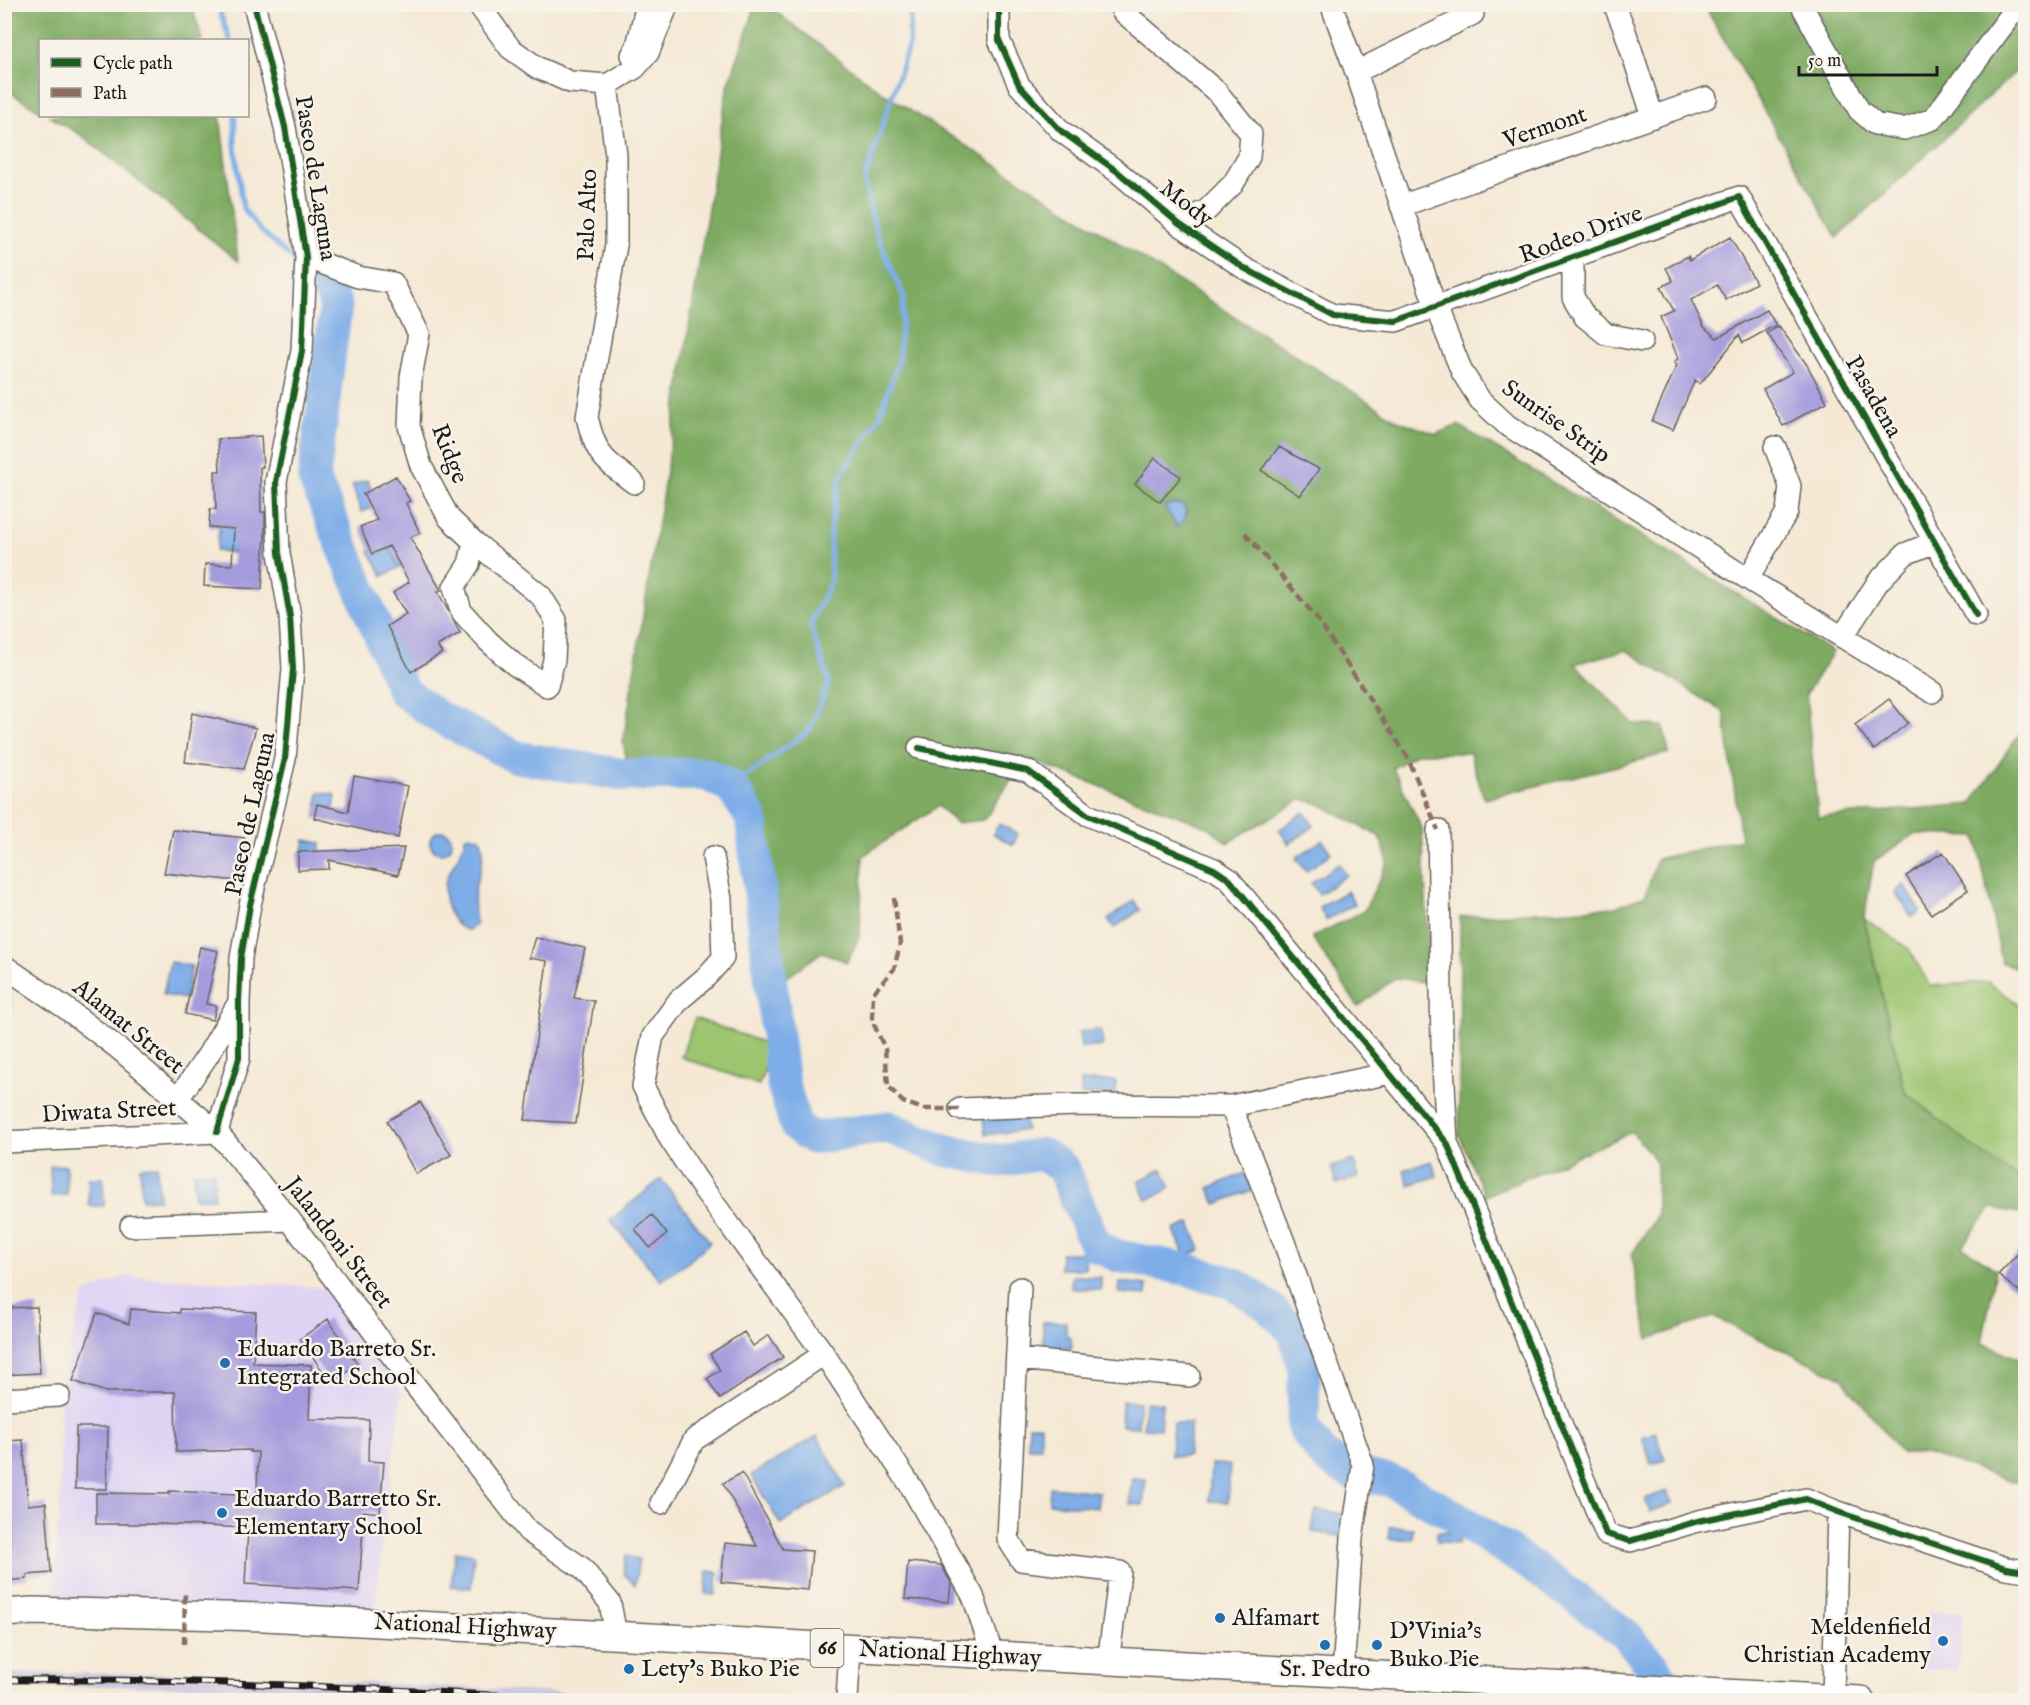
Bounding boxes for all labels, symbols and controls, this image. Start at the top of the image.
legend [39,39,249,117]
scale bar [1799,39,1937,77]
text: 50 m [1808,50,1841,73]
text: Cycle path [93,53,173,76]
text: Path [93,83,127,106]
street label: Paseo de Laguna [287,93,343,263]
street label: Vermont [1498,99,1591,157]
street label: Palo Alto [571,168,605,262]
street label: Mody [1153,173,1219,235]
street label: Rodeo Drive [1515,198,1647,272]
street label: Pasadena [1837,350,1909,444]
street label: Sunrise Strip [1495,373,1617,471]
street label: Ridge [423,420,475,488]
street label: Paseo de Laguna [218,729,284,899]
street label: Alamat Street [65,972,190,1082]
street label: Diwata Street [41,1093,177,1131]
street label: Jalandoni Street [275,1168,399,1315]
place label: Eduardo Barreto Sr. Integrated School [237,1334,436,1393]
marker: Eduardo Barreto Sr. Integrated School [218,1356,232,1370]
place label: Eduardo Barretto Sr. Elementary School [234,1484,442,1543]
marker: Eduardo Barretto Sr. Elementary School [215,1506,229,1520]
place label: Alfamart [1231,1603,1320,1634]
street label: National Highway [373,1607,557,1647]
marker: Alfamart [1213,1611,1227,1625]
place label: Meldenfield Christian Academy [1743,1612,1931,1671]
place label: D'Vinia's Buko Pie [1389,1616,1482,1675]
road number: 66 [810,1629,844,1667]
street label: National Highway [858,1634,1042,1674]
marker: Meldenfield Christian Academy [1936,1634,1950,1648]
marker: Sr. Pedro [1318,1638,1332,1652]
marker: D'Vinia's Buko Pie [1370,1638,1384,1652]
place label: Lety's Buko Pie [641,1654,800,1685]
place label: Sr. Pedro [1280,1654,1370,1685]
marker: Lety's Buko Pie [622,1662,636,1676]

